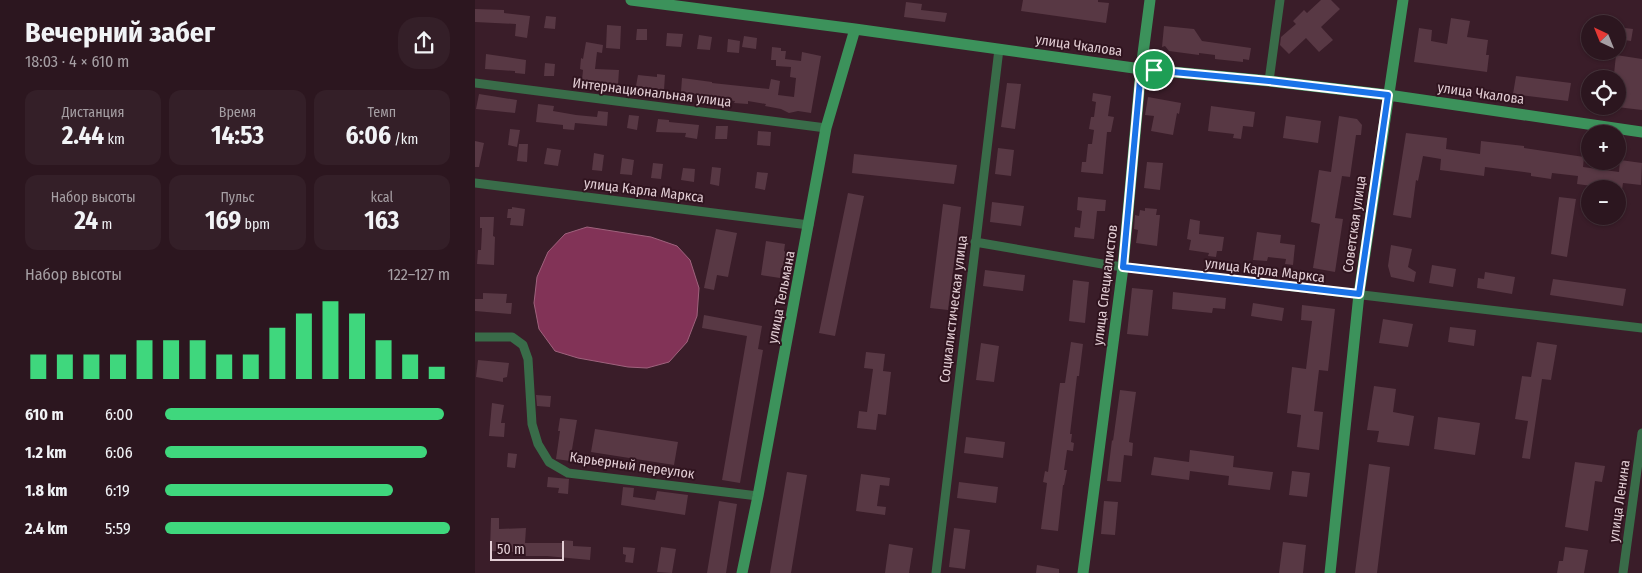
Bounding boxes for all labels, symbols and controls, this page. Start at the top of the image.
north arrow [1581,15,1626,60]
map controls [1581,15,1626,225]
text: Вечерний забег [25,16,215,49]
button: share [398,17,450,69]
street label: улица Чкалова [1034,31,1124,60]
pin [1133,49,1175,91]
text: 18:03 · 4 × 610 m [25,52,129,71]
icon: arrive [1140,56,1168,84]
button: locate [1581,70,1626,115]
street label: Интернациональная улица [572,74,732,111]
street label: улица Чкалова [1436,79,1526,108]
text: Дистанция [62,104,125,121]
text: Время [219,104,256,121]
text: Темп [368,104,396,121]
text: 2.44 [62,121,104,151]
text: 14:53 [211,121,264,151]
text: 6:06 [345,121,391,151]
button: + [1581,125,1626,170]
text: km [104,131,125,148]
text: /km [391,131,418,148]
street label: Советская улица [1339,174,1370,274]
street label: улица Карла Маркса [583,175,705,206]
button: − [1581,180,1626,225]
text: Набор высоты [51,189,136,206]
text: Пульс [220,189,255,206]
text: kcal [370,189,393,206]
text: 24 [74,206,98,236]
text: 169 [205,206,241,236]
text: 163 [364,206,399,236]
text: m [98,216,112,233]
text: bpm [241,216,270,233]
street label: улица Специалистов [1090,224,1121,347]
street label: Социалистическая улица [936,234,971,384]
street label: улица Тельмана [764,249,799,345]
street label: улица Карла Маркса [1204,255,1326,286]
text: Набор высоты [25,265,122,284]
text: 122–127 m [387,265,450,284]
text: 610 m [25,405,64,424]
text: 6:00 [105,405,133,424]
text: 1.2 km [25,443,67,462]
text: 6:06 [105,443,133,462]
street label: Карьерный переулок [568,448,696,483]
street label: улица Ленина [1605,459,1634,543]
text: 1.8 km [25,481,68,500]
text: 6:19 [105,481,130,500]
text: 2.4 km [25,519,68,538]
text: 5:59 [105,519,131,538]
scale bar [490,538,564,561]
text: 50 m [497,541,525,558]

